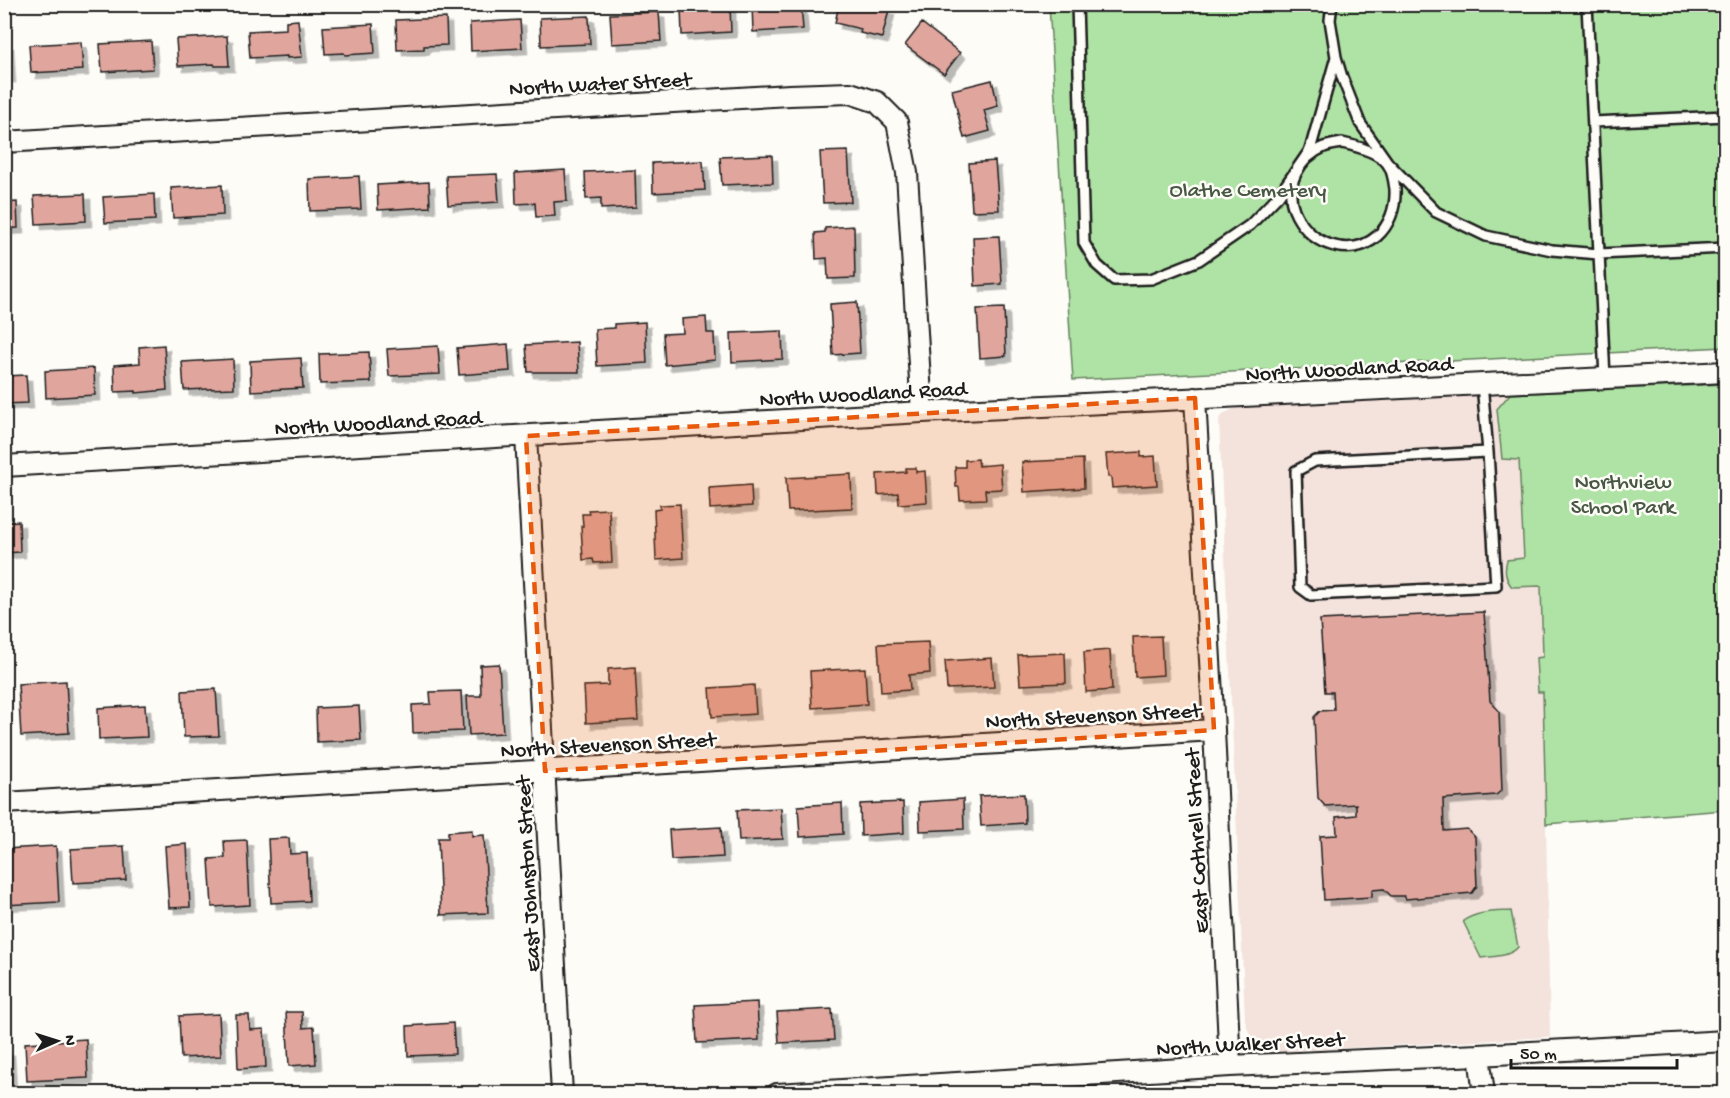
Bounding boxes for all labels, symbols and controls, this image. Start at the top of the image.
street label: North Water Street [508,68,694,104]
park label: Olathe Cemetery [1170,179,1327,205]
street label: North Woodland Road [1245,352,1456,389]
street label: North Woodland Road [759,377,970,414]
street label: North Woodland Road [274,406,485,443]
park label: Northview School Park [1571,471,1677,522]
street label: North Stevenson Street [985,699,1203,737]
street label: North Stevenson Street [500,728,718,766]
street label: East Cothrell Street [1181,746,1217,934]
street label: East Johnston Street [512,773,548,973]
north arrow [27,1011,87,1071]
street label: North Walker Street [1156,1028,1347,1064]
scale bar [1511,1032,1678,1070]
text: N [59,1035,78,1047]
text: 50 m [1520,1045,1557,1066]

